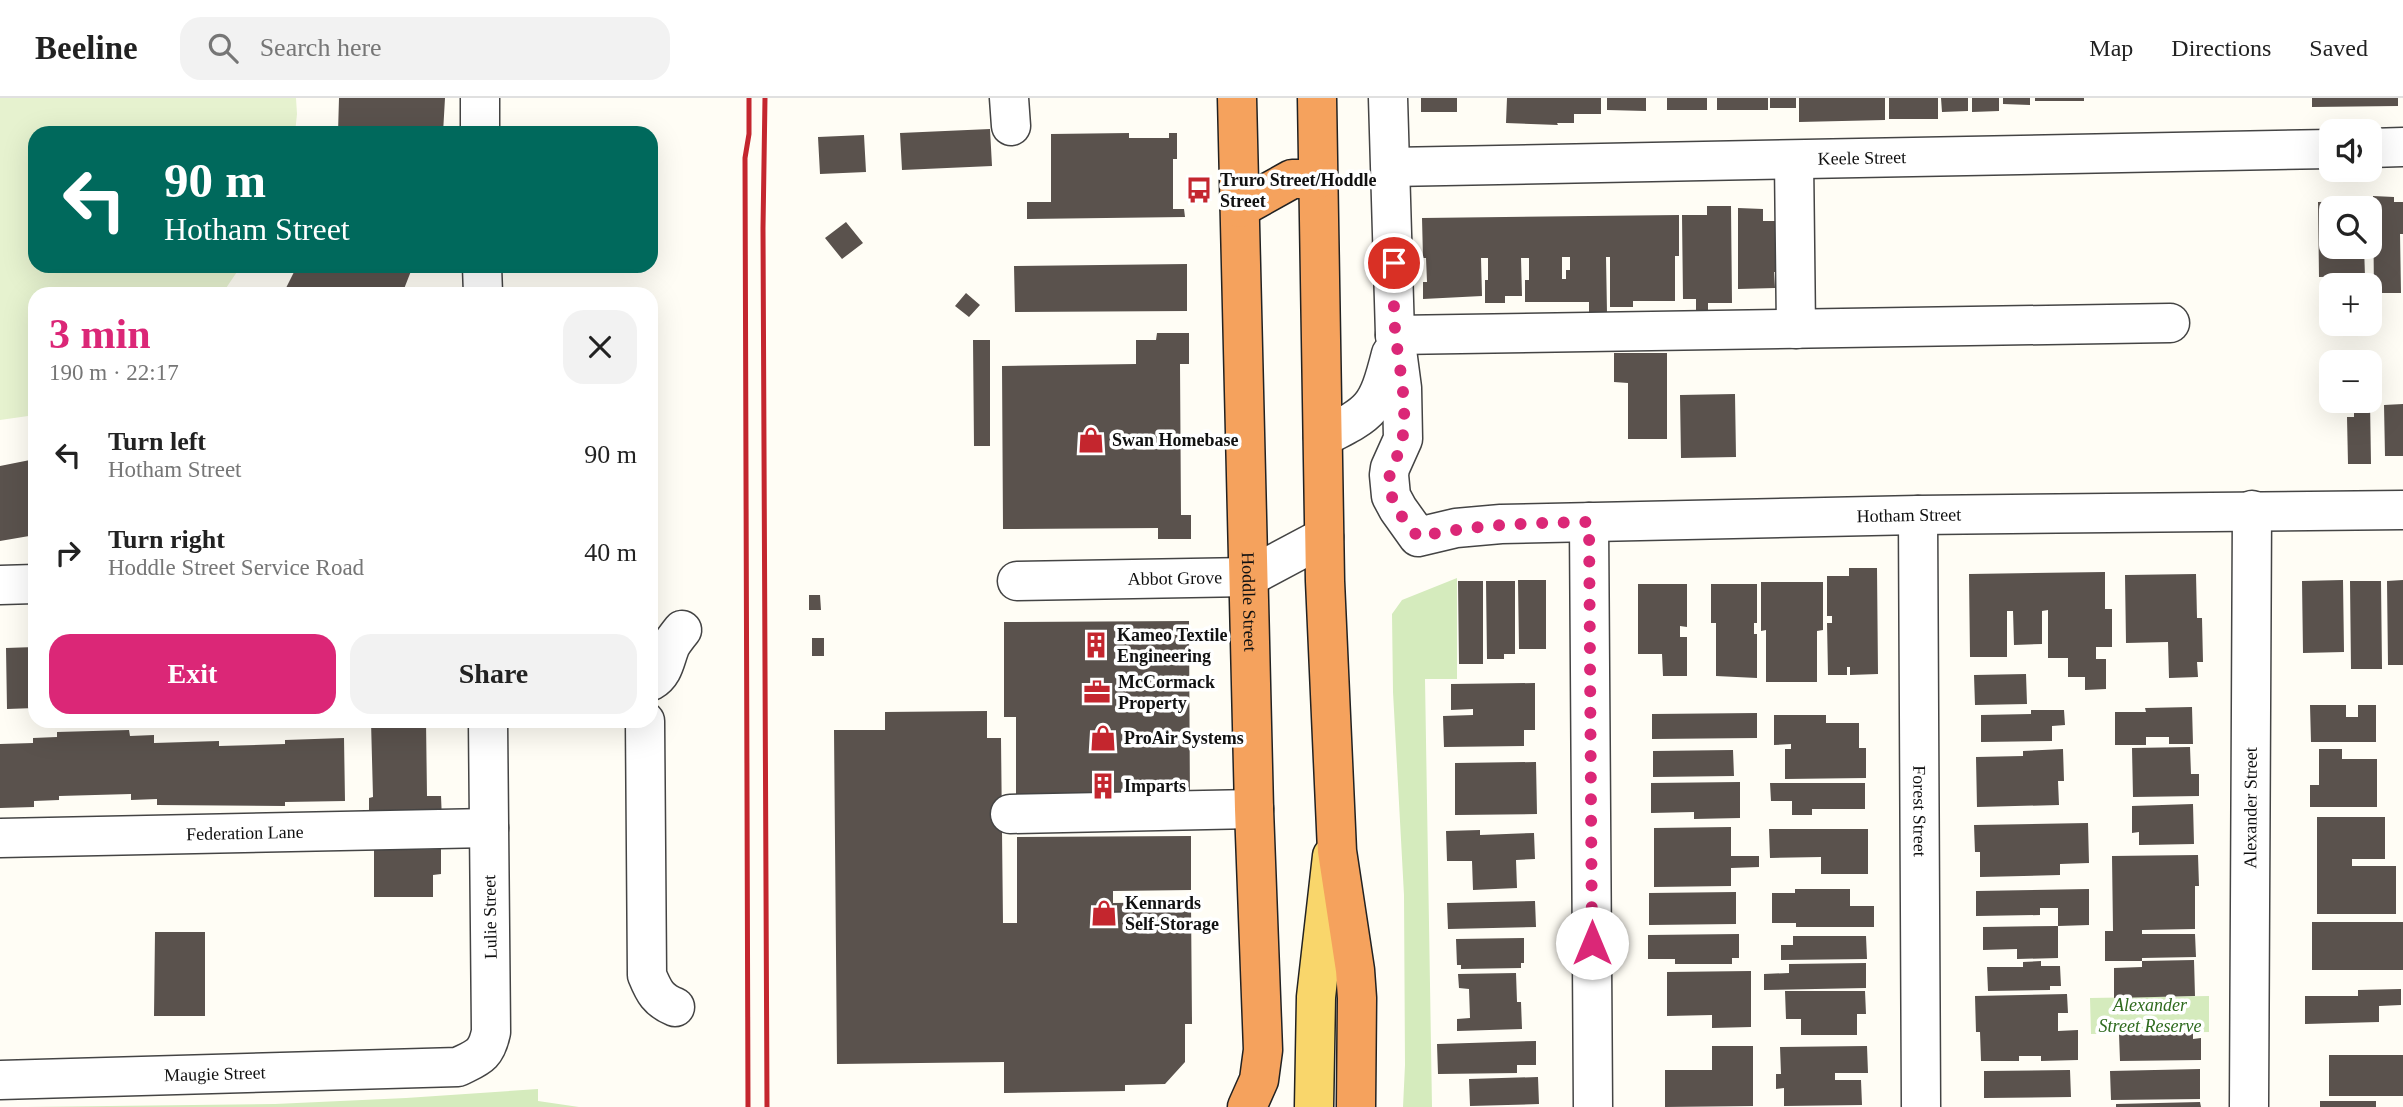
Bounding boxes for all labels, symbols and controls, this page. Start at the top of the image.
search box [180,17,670,80]
icon: search [204,29,242,67]
text: Beeline [35,30,138,66]
text: Search here [260,33,382,62]
text: Map [2089,35,2133,61]
text: Directions [2171,35,2271,61]
text: Saved [2309,35,2368,61]
map controls [2319,119,2382,413]
button: sound [2319,119,2382,182]
street label: Keele Street [1817,147,1906,169]
text: 90 m [164,153,266,208]
icon: left [49,154,140,245]
place label: Truro Street/Hoddle Street [1220,170,1377,211]
bus stop icon: Truro Street/Hoddle Street [1184,175,1214,205]
button: search [2319,196,2382,259]
text: Hotham Street [164,211,350,247]
pin [1364,233,1424,293]
icon: arrive [1375,244,1413,282]
button: + [2319,273,2382,336]
button: close [563,310,637,384]
text: 3 min [49,311,151,357]
button: − [2319,350,2382,413]
text: 190 m · 22:17 [49,360,179,385]
shop icon: Swan Homebase [1076,425,1106,455]
text: Turn left [108,427,206,456]
place label: Swan Homebase [1112,430,1239,450]
icon: left [49,436,87,474]
text: 90 m [584,440,637,469]
text: Hotham Street [108,457,242,482]
street label: Hotham Street [1856,505,1961,526]
text: Turn right [108,525,225,554]
icon: right [49,534,87,572]
text: 40 m [584,538,637,567]
street label: Hoddle Street [1238,552,1260,652]
text: Hoddle Street Service Road [108,555,364,580]
street label: Abbot Grove [1128,567,1222,589]
place label: Kameo Textile Engineering [1117,625,1228,666]
building icon: Kameo Textile Engineering [1081,630,1111,660]
button: Exit [49,634,336,714]
button: Share [350,634,637,714]
place label: McCormack Property [1118,672,1215,713]
office icon: McCormack Property [1082,677,1112,707]
shop icon: ProAir Systems [1088,723,1118,753]
place label: ProAir Systems [1124,728,1244,748]
street label: Alexander Street [2240,747,2261,869]
street label: Forest Street [1909,765,1930,857]
building icon: Imparts [1088,771,1118,801]
place label: Imparts [1124,776,1186,796]
street label: Federation Lane [186,822,304,844]
street label: Lulie Street [479,875,501,959]
place label: Kennards Self-Storage [1125,893,1219,934]
shop icon: Kennards Self-Storage [1089,898,1119,928]
position arrow [1555,906,1629,980]
park label: Alexander Street Reserve [2099,995,2201,1036]
street label: Maugie Street [164,1062,266,1085]

